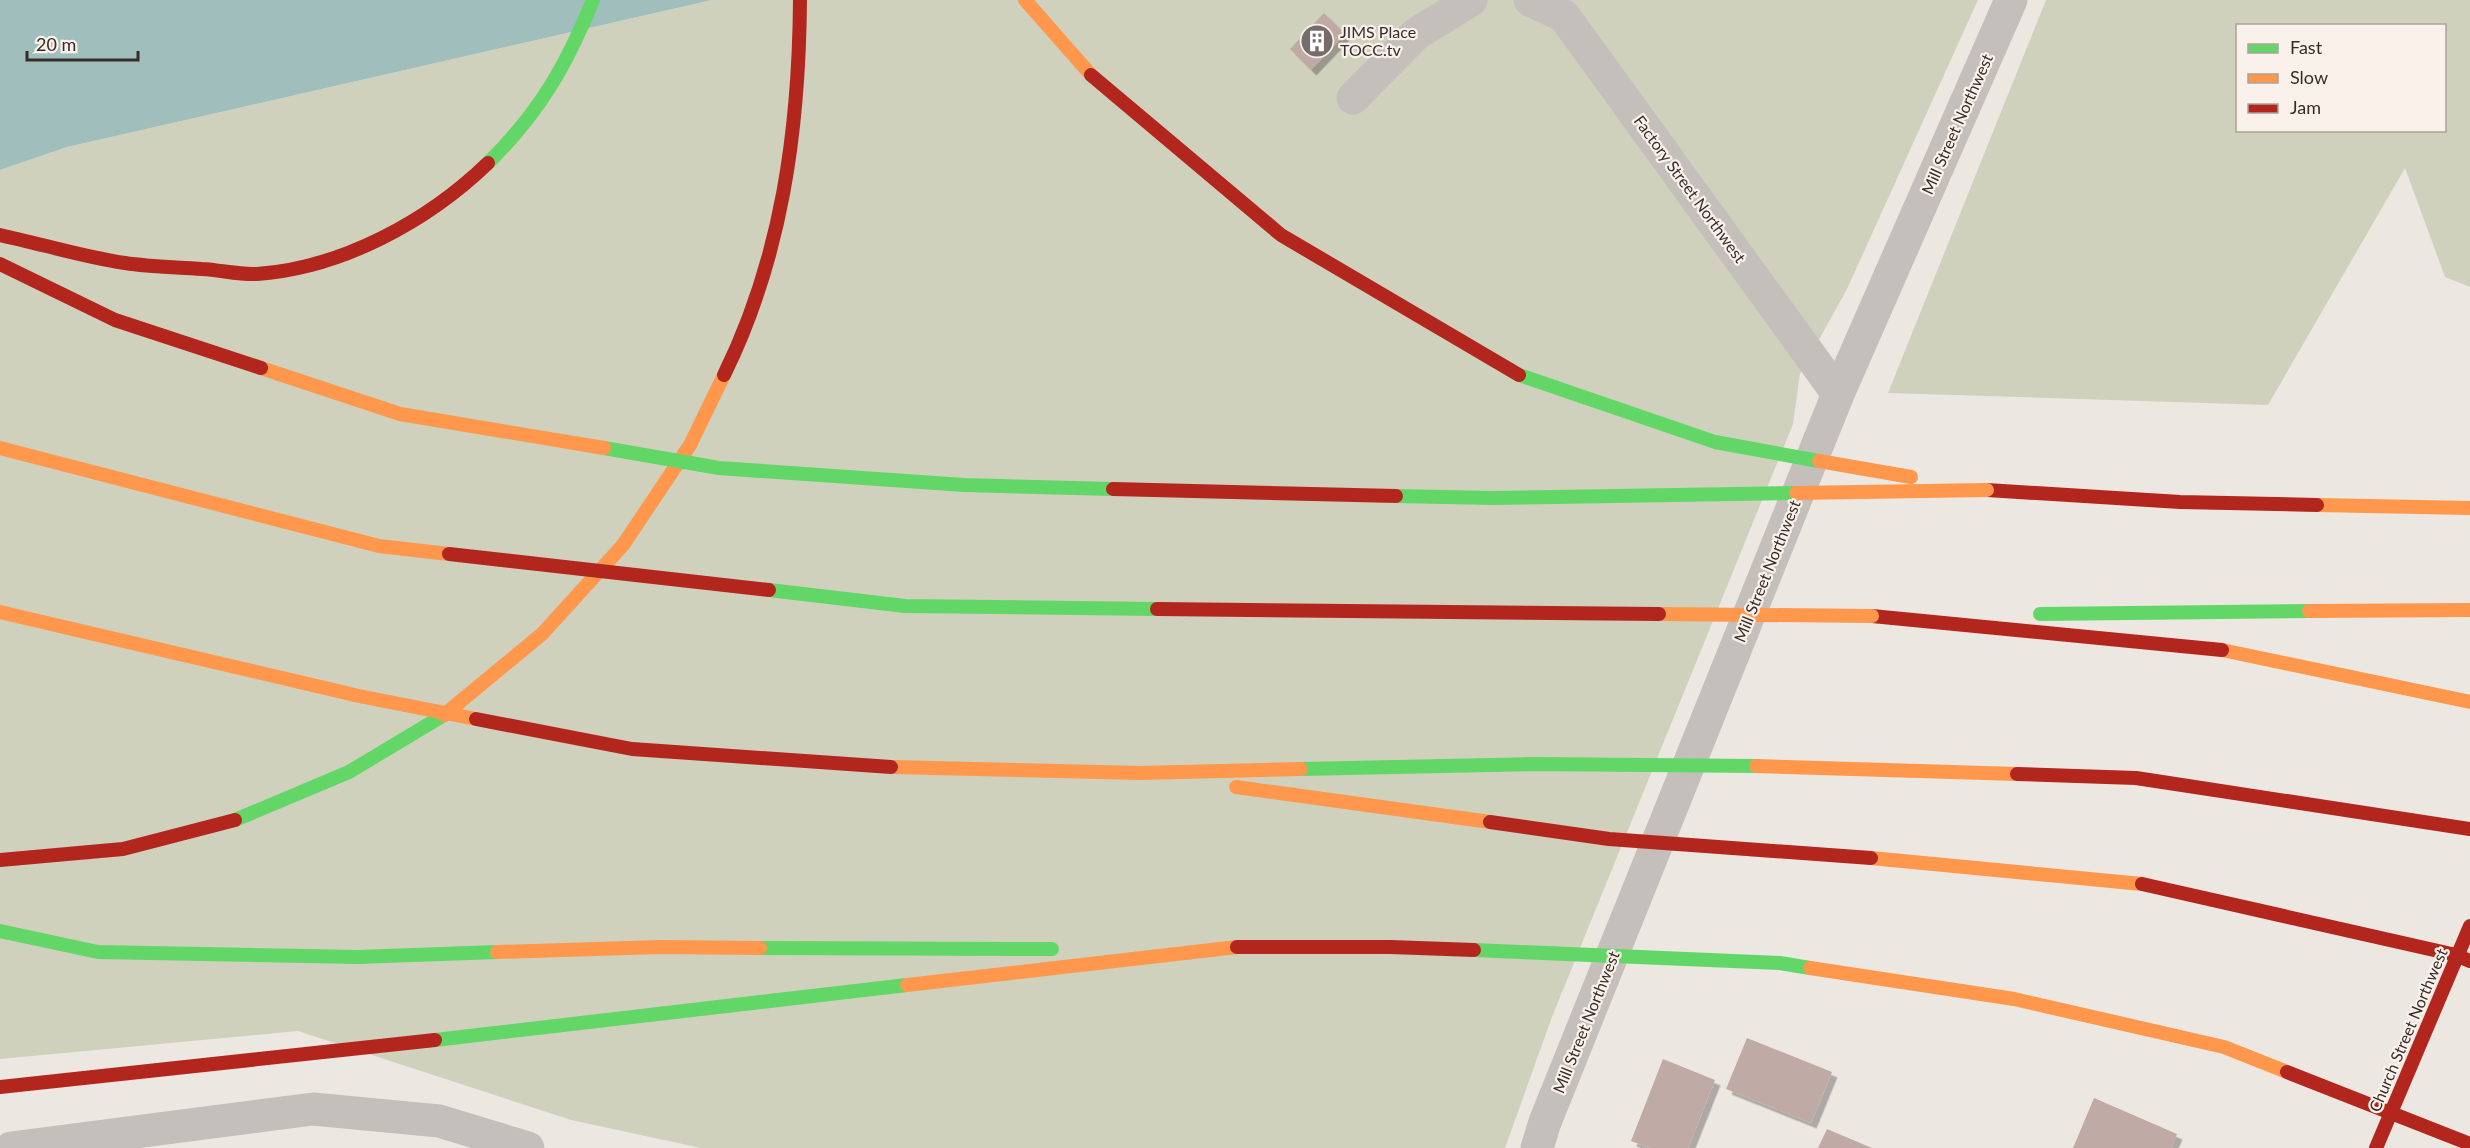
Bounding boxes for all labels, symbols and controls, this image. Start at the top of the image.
place label: JIMS Place TOCC.tv [1340,22,1416,59]
building icon: JIMS Place TOCC.tv [1299,23,1335,59]
scale bar [27,24,138,62]
legend [2236,24,2446,132]
text: 20 m [36,33,76,55]
text: Fast [2290,36,2323,58]
street label: Mill Street Northwest [1917,50,1996,197]
text: Slow [2290,66,2328,88]
text: Jam [2290,96,2321,118]
street label: Factory Street Northwest [1631,111,1750,266]
street label: Mill Street Northwest [1729,497,1804,645]
street label: Church Street Northwest [2364,945,2451,1115]
street label: Mill Street Northwest [1548,948,1623,1096]

